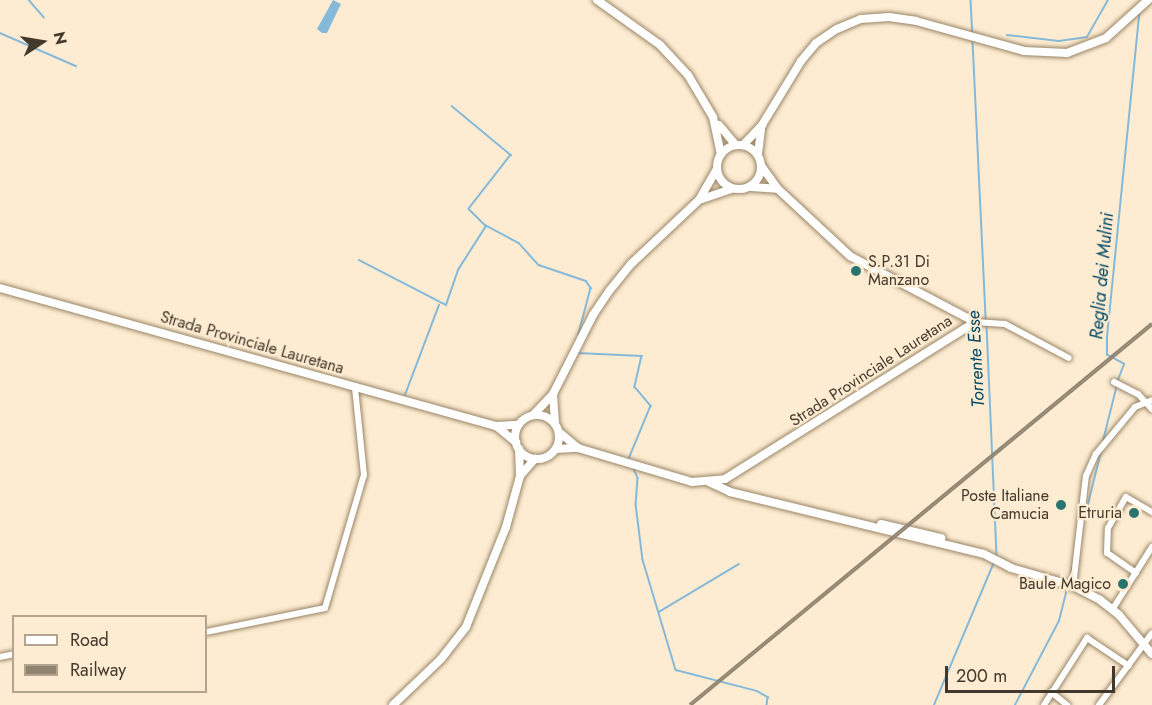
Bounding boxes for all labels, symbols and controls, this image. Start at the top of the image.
north arrow [12,12,72,72]
text: N [48,30,73,47]
water label: Reglia dei Mulini [1086,212,1118,340]
place label: S.P.31 Di Manzano [868,252,930,290]
marker: S.P.31 Di Manzano [849,264,863,278]
street label: Strada Provinciale Lauretana [158,308,346,378]
water label: Torrente Esse [963,310,989,408]
street label: Strada Provinciale Lauretana [786,311,956,431]
place label: Poste Italiane Camucia [961,486,1049,524]
marker: Poste Italiane Camucia [1054,498,1068,512]
place label: Etruria [1078,503,1122,523]
marker: Etruria [1127,506,1141,520]
place label: Baule Magico [1019,574,1111,594]
marker: Baule Magico [1116,577,1130,591]
legend [12,615,207,693]
text: Road [70,627,109,653]
scale bar [948,654,1118,692]
text: Railway [70,657,126,683]
text: 200 m [956,663,1007,689]

